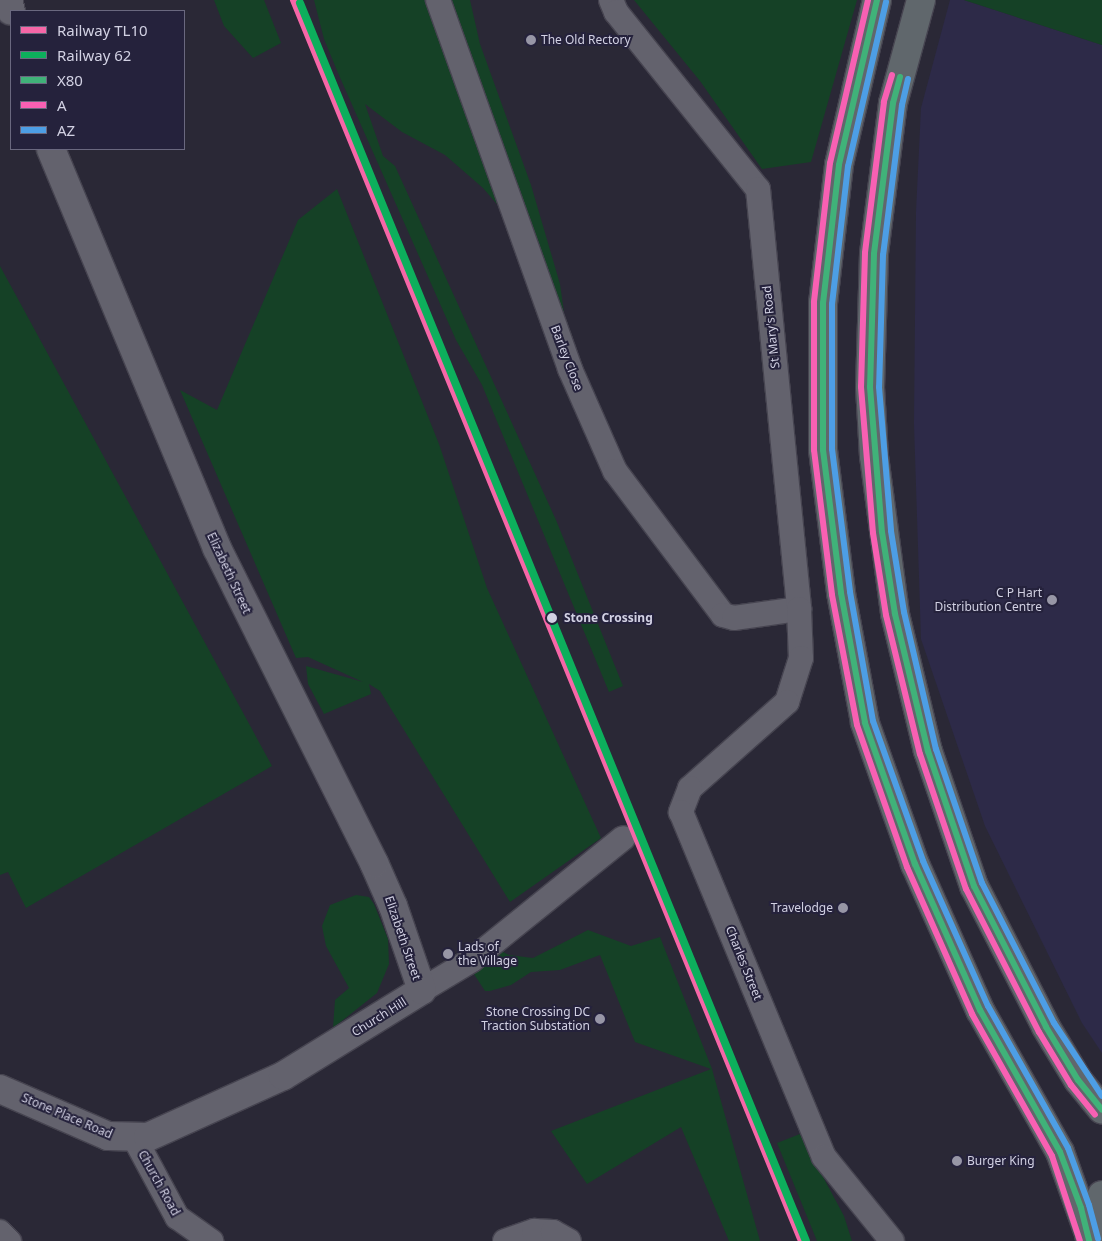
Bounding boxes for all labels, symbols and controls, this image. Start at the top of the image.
legend [10,10,185,150]
text: Railway TL10 [57,20,148,40]
place label: The Old Rectory [541,33,631,47]
marker: The Old Rectory [525,34,537,46]
text: Railway 62 [57,45,131,65]
text: X80 [57,70,83,90]
text: A [57,95,67,115]
text: AZ [57,120,75,140]
street label: St Mary's Road [759,285,783,369]
street label: Barley Close [548,323,586,393]
street label: Elizabeth Street [204,530,254,616]
place label: C P Hart Distribution Centre [934,586,1042,614]
marker: C P Hart Distribution Centre [1046,594,1058,606]
marker: Stone Crossing [543,609,561,627]
place label: Stone Crossing [564,611,653,625]
street label: Elizabeth Street [382,894,424,982]
place label: Travelodge [771,901,833,915]
marker: Travelodge [837,902,849,914]
street label: Charles Street [723,924,765,1002]
place label: Lads of the Village [458,940,517,968]
marker: Lads of the Village [442,948,454,960]
street label: Church Hill [349,995,409,1039]
place label: Stone Crossing DC Traction Substation [481,1005,590,1033]
marker: Stone Crossing DC Traction Substation [594,1013,606,1025]
street label: Stone Place Road [20,1090,114,1142]
street label: Church Road [135,1148,183,1218]
place label: Burger King [967,1154,1035,1168]
marker: Burger King [951,1155,963,1167]

